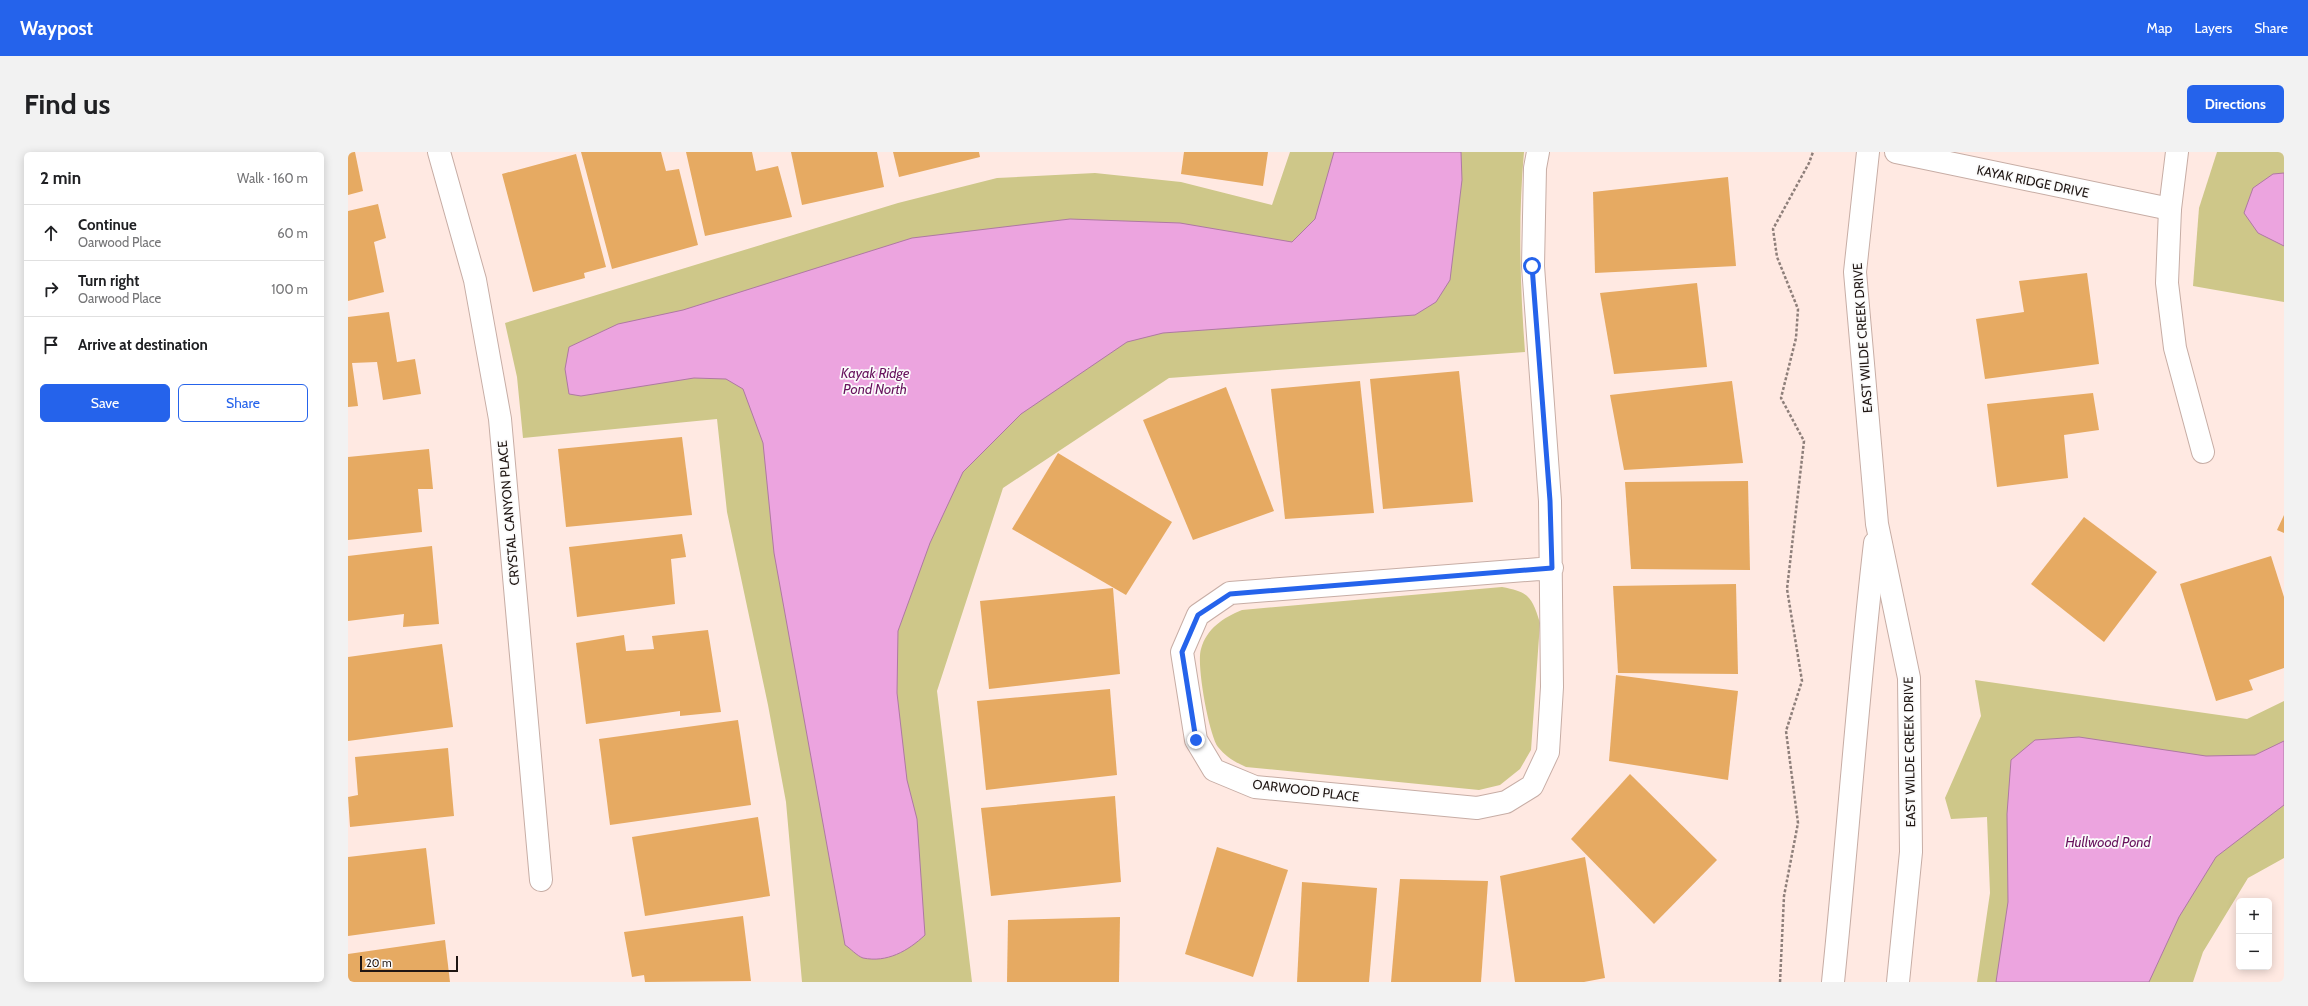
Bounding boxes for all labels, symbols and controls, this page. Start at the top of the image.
text: Waypost [20,17,93,40]
text: Map [2147,19,2172,37]
text: Layers [2194,19,2232,37]
text: Share [2254,19,2288,37]
button: Directions [2187,85,2284,123]
text: Find us [24,87,110,121]
street label: KAYAK RIDGE DRIVE [1975,161,2091,201]
text: 2 min [40,168,81,188]
text: Walk · 160 m [237,170,308,186]
text: Continue [78,216,137,234]
icon: ahead [40,222,62,244]
text: 60 m [277,225,308,241]
text: Oarwood Place [78,234,161,250]
route start [1523,257,1541,275]
street label: EAST WILDE CREEK DRIVE [1849,262,1875,414]
text: Turn right [78,272,139,290]
icon: right [40,278,62,300]
text: 100 m [271,281,308,297]
text: Oarwood Place [78,290,161,306]
icon: arrive [40,334,62,356]
text: Arrive at destination [78,336,208,354]
water label: Kayak Ridge Pond North [841,364,910,398]
button: Save [40,384,170,422]
button: Share [178,384,308,422]
street label: CRYSTAL CANYON PLACE [494,440,522,586]
street label: EAST WILDE CREEK DRIVE [1900,677,1918,827]
route end [1187,731,1205,749]
street label: OARWOOD PLACE [1252,776,1360,804]
water label: Hullwood Pond [2065,833,2152,851]
map controls [2236,898,2272,970]
button: + [2236,898,2272,934]
button: − [2236,934,2272,970]
scale bar [360,954,458,973]
text: 20 m [366,956,392,970]

